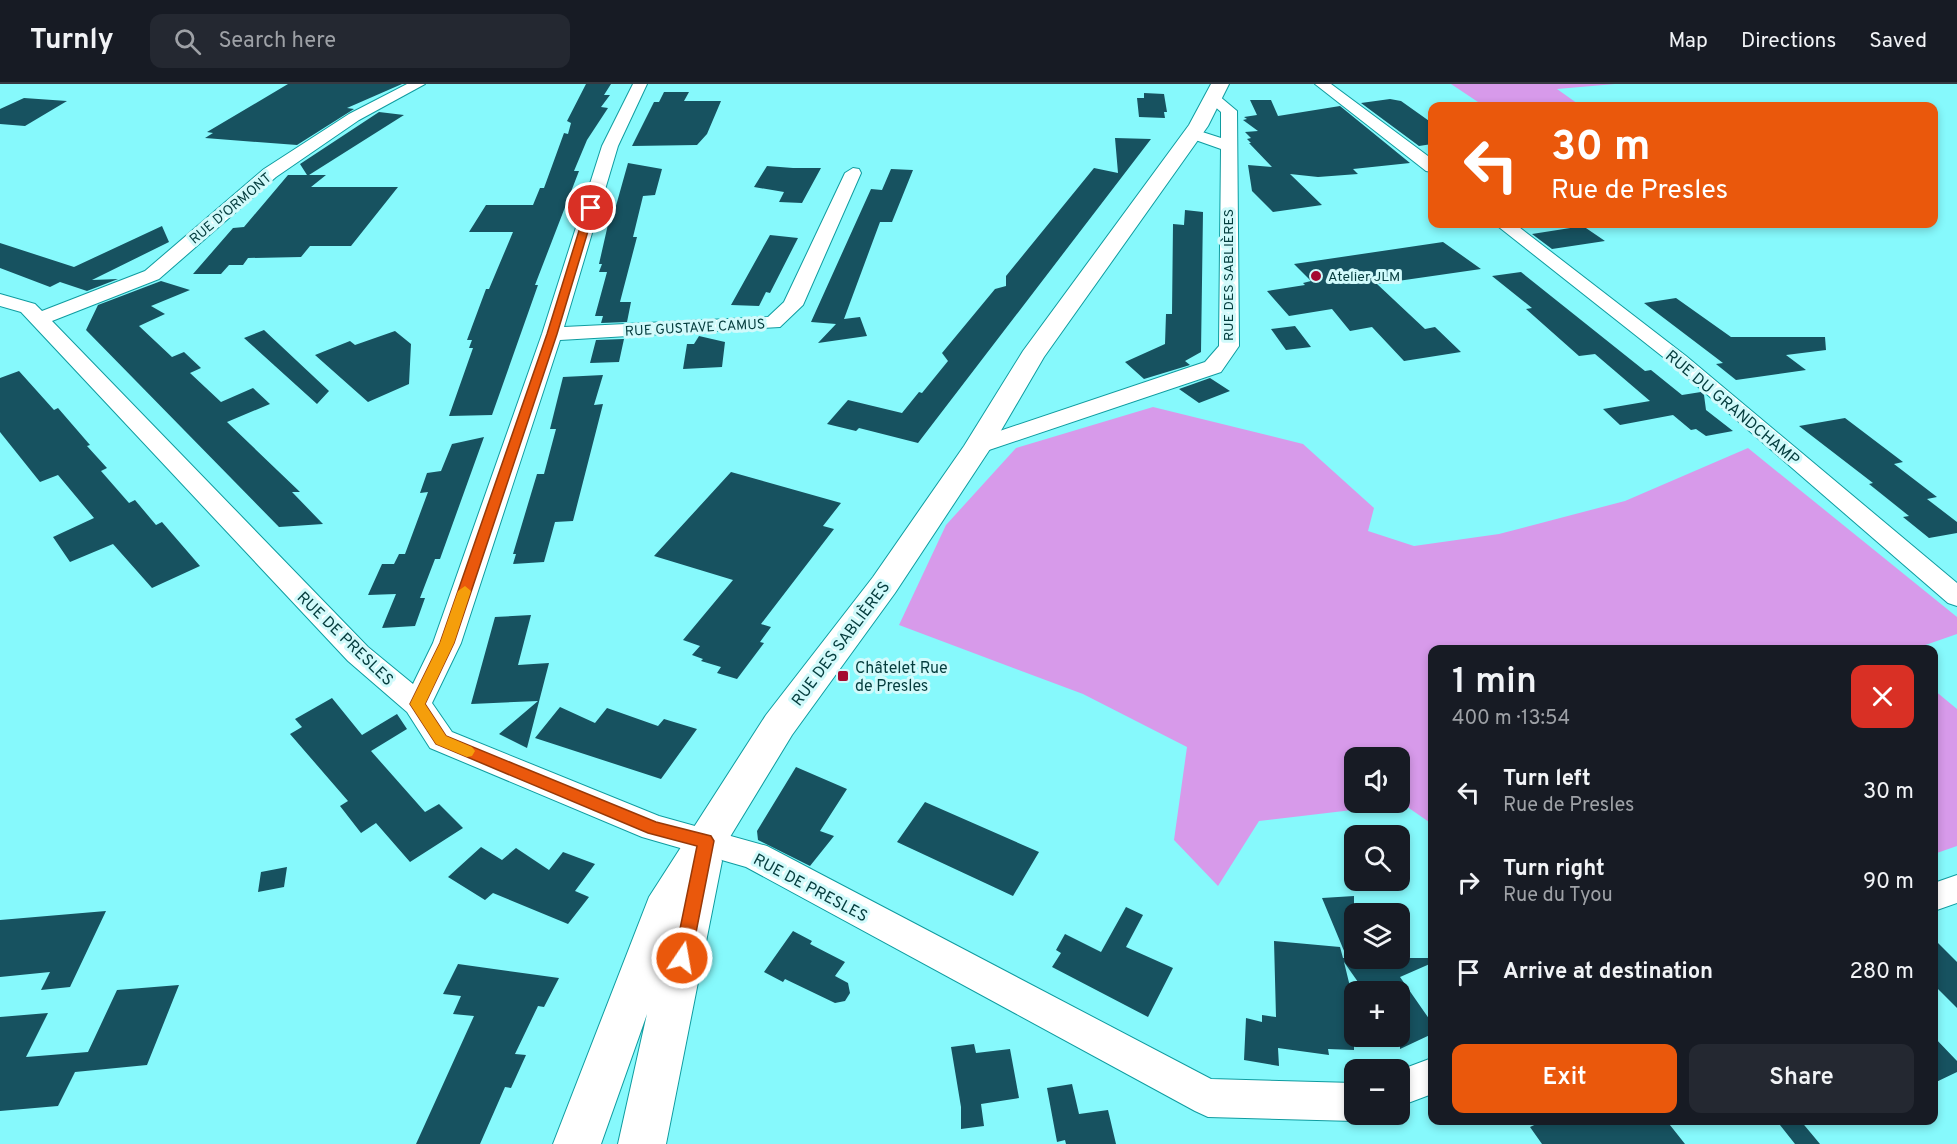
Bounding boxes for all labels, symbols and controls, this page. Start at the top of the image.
search box [150,14,570,68]
text: Turnly [30,23,114,59]
icon: search [171,25,204,58]
text: Search here [219,28,336,55]
text: Map [1668,28,1708,55]
text: Directions [1741,28,1836,55]
text: Saved [1869,28,1927,55]
text: 30 m [1551,122,1650,175]
icon: left [1452,126,1530,204]
street label: RUE D'ORMONT [186,170,275,248]
text: Rue de Presles [1551,174,1728,208]
pin [565,182,616,233]
icon: arrive [574,191,607,224]
street label: RUE DES SABLIÈRES [1220,209,1238,341]
marker: Atelier JLM [1309,269,1323,283]
place label: Atelier JLM [1328,269,1400,286]
street label: RUE GUSTAVE CAMUS [624,316,766,341]
street label: RUE DU GRANDCHAMP [1661,347,1803,471]
street label: RUE DES SABLIÈRES [787,577,895,711]
street label: RUE DE PRESLES [292,588,397,691]
place label: Châtelet Rue de Presles [855,659,948,697]
text: 1 min [1452,660,1537,706]
button: close [1851,665,1914,728]
marker: Châtelet Rue de Presles [836,669,850,683]
text: 400 m · 13:54 [1452,706,1570,732]
map controls [1344,747,1410,1125]
button: sound [1344,747,1410,813]
text: Turn left [1503,766,1591,793]
icon: left [1452,776,1485,809]
text: 30 m [1863,779,1914,806]
text: Rue de Presles [1503,793,1634,819]
button: search [1344,825,1410,891]
street label: RUE DE PRESLES [749,850,871,927]
text: Turn right [1503,856,1605,883]
icon: right [1452,866,1485,899]
text: 90 m [1863,869,1914,896]
text: Rue du Tyou [1503,883,1613,909]
button: layers [1344,903,1410,969]
position arrow [650,926,714,990]
icon: arrive [1452,956,1485,989]
text: Arrive at destination [1503,959,1713,986]
text: 280 m [1849,959,1914,986]
button: + [1344,981,1410,1047]
button: Exit [1452,1044,1677,1113]
button: Share [1689,1044,1914,1113]
button: − [1344,1059,1410,1125]

